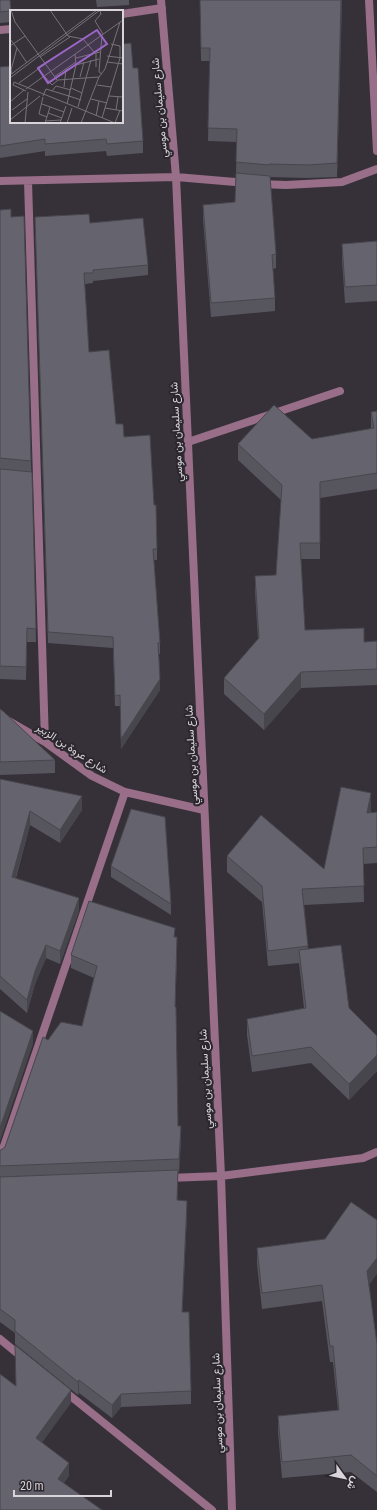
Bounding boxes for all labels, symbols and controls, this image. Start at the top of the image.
inset map [10,10,123,123]
street label: شارع سليمان بن موسي [149,57,173,158]
street label: شارع سليمان بن موسي [167,381,189,482]
street label: شارع سليمان بن موسي [182,704,204,805]
street label: شارع عروة بن الزبير [32,720,110,777]
street label: شارع سليمان بن موسي [196,1028,218,1129]
street label: شارع سليمان بن موسي [209,1352,229,1453]
north arrow [325,1458,365,1498]
scale bar [14,1472,111,1498]
text: ش [344,1474,362,1492]
text: 20 m [20,1479,44,1493]

